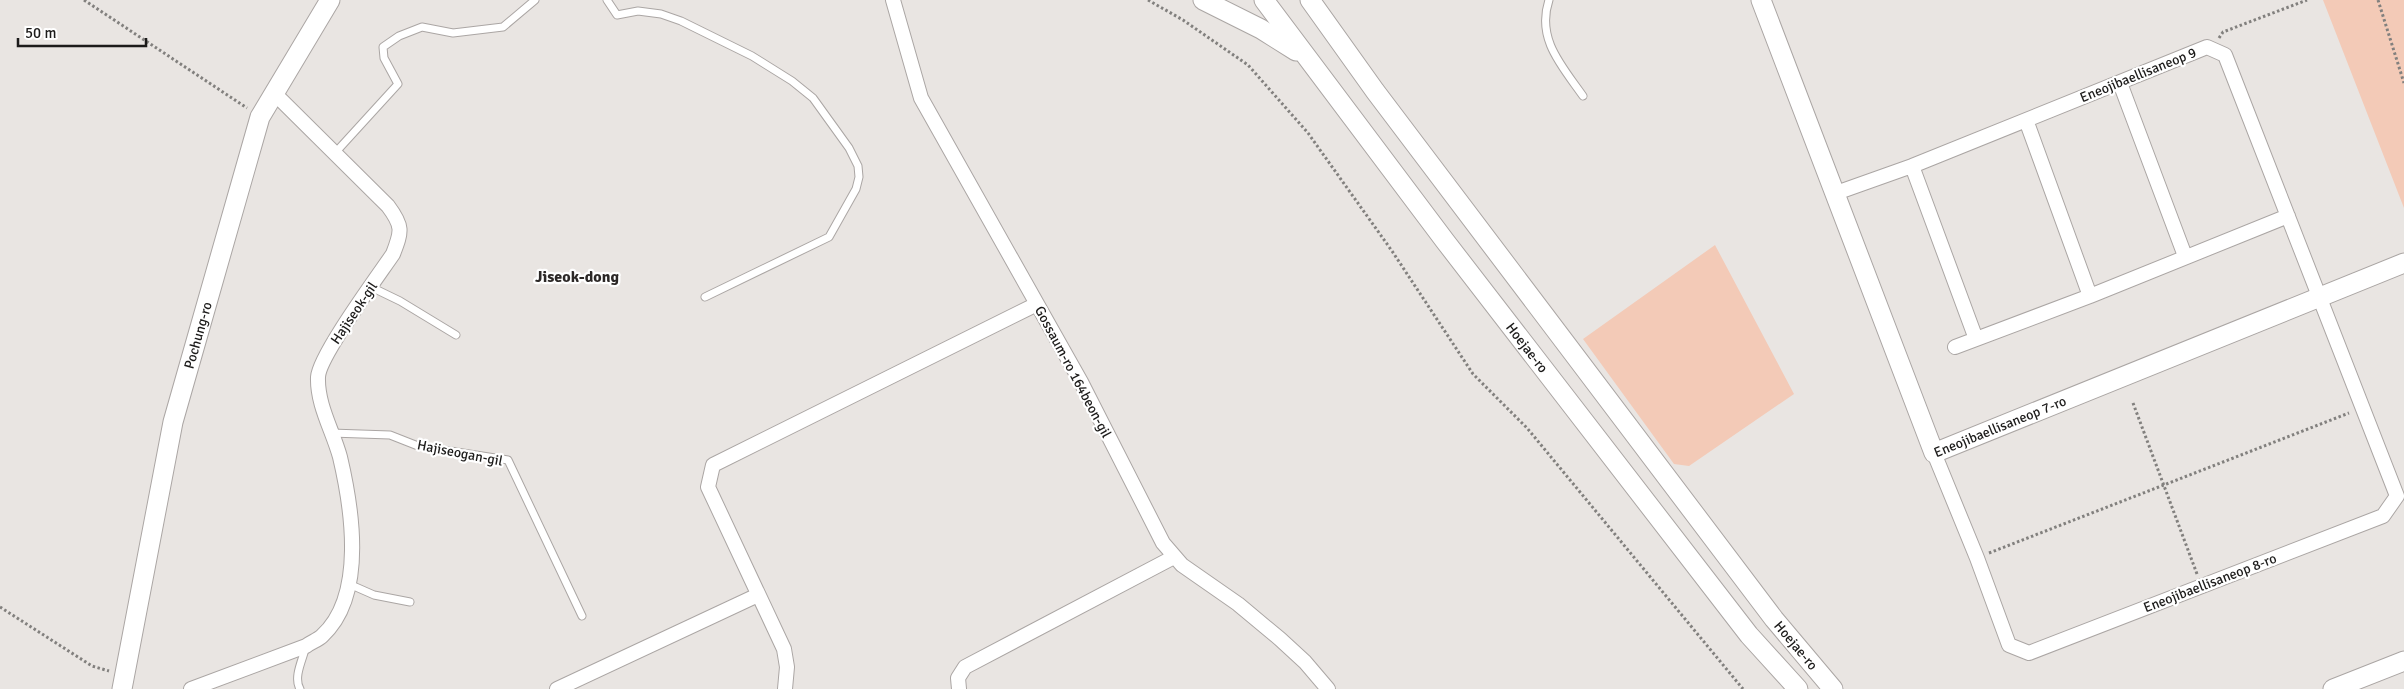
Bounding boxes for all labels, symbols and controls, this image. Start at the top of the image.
scale bar [18,15,145,47]
text: 50 m [25,24,56,42]
street label: Eneojibaellisaneop 9 [2077,44,2199,106]
district label: Jiseok-dong [535,267,619,287]
street label: Hajiseok-gil [327,279,381,347]
street label: Pochung-ro [180,300,215,371]
street label: Gossaum-ro 164beon-gil [1031,303,1115,441]
street label: Hoejae-ro [1503,319,1552,376]
street label: Eneojibaellisaneop 7-ro [1931,392,2069,461]
street label: Hajiseogan-gil [416,436,504,470]
street label: Eneojibaellisaneop 8-ro [2141,550,2279,616]
street label: Hoejae-ro [1771,617,1822,673]

